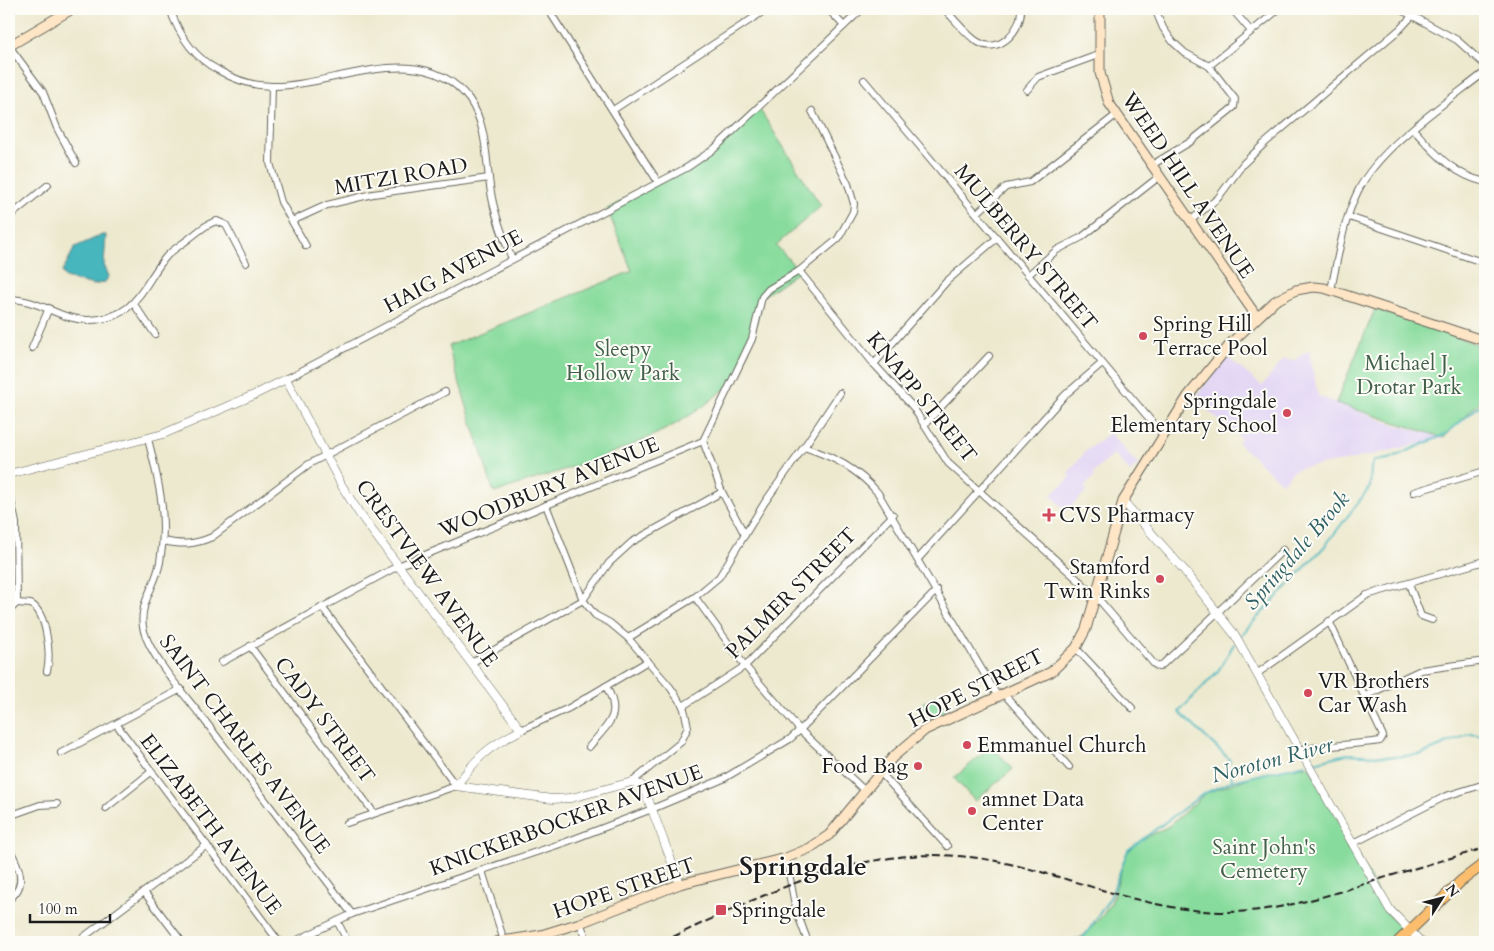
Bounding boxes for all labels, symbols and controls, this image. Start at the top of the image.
street label: WEED HILL AVENUE [1114,86,1261,284]
street label: MITZI ROAD [332,151,470,202]
street label: MULBERRY STREET [947,158,1104,337]
street label: HAIG AVENUE [379,223,528,320]
place label: Spring Hill Terrace Pool [1153,310,1268,363]
street label: KNAPP STREET [860,326,983,469]
marker: Spring Hill Terrace Pool [1137,330,1149,342]
park label: Sleepy Hollow Park [566,335,681,388]
park label: Michael J. Drotar Park [1356,349,1462,402]
place label: Springdale Elementary School [1110,387,1277,440]
marker: Springdale Elementary School [1281,407,1293,419]
street label: WOODBURY AVENUE [434,430,664,545]
street label: CRESTVIEW AVENUE [349,474,505,673]
water label: Springdale Brook [1237,485,1357,616]
place label: CVS Pharmacy [1059,501,1195,530]
marker: CVS Pharmacy [1043,509,1055,521]
street label: PALMER STREET [719,521,863,665]
place label: Stamford Twin Rinks [1044,553,1150,606]
marker: Stamford Twin Rinks [1154,573,1166,585]
street label: SAINT CHARLES AVENUE [152,629,337,860]
street label: HOPE STREET [903,642,1049,735]
street label: CADY STREET [268,651,382,789]
place label: VR Brothers Car Wash [1318,667,1429,720]
marker: VR Brothers Car Wash [1302,687,1314,699]
street label: ELIZABETH AVENUE [133,728,288,921]
water label: Noroton River [1208,729,1337,791]
place label: Emmanuel Church [977,731,1147,760]
marker: Emmanuel Church [961,739,973,751]
place label: Food Bag [821,752,908,781]
street label: KNICKERBOCKER AVENUE [426,757,707,883]
marker: Food Bag [912,760,924,772]
place label: amnet Data Center [982,785,1084,838]
marker: amnet Data Center [966,805,978,817]
park label: Saint John's Cemetery [1212,833,1316,886]
district label: Springdale [739,849,867,884]
street label: HOPE STREET [549,851,699,926]
north arrow [1416,874,1466,924]
text: N [1441,880,1463,901]
scale bar [30,891,110,923]
place label: Springdale [732,896,826,925]
text: 100 m [38,899,78,919]
marker: Springdale [714,903,728,917]

